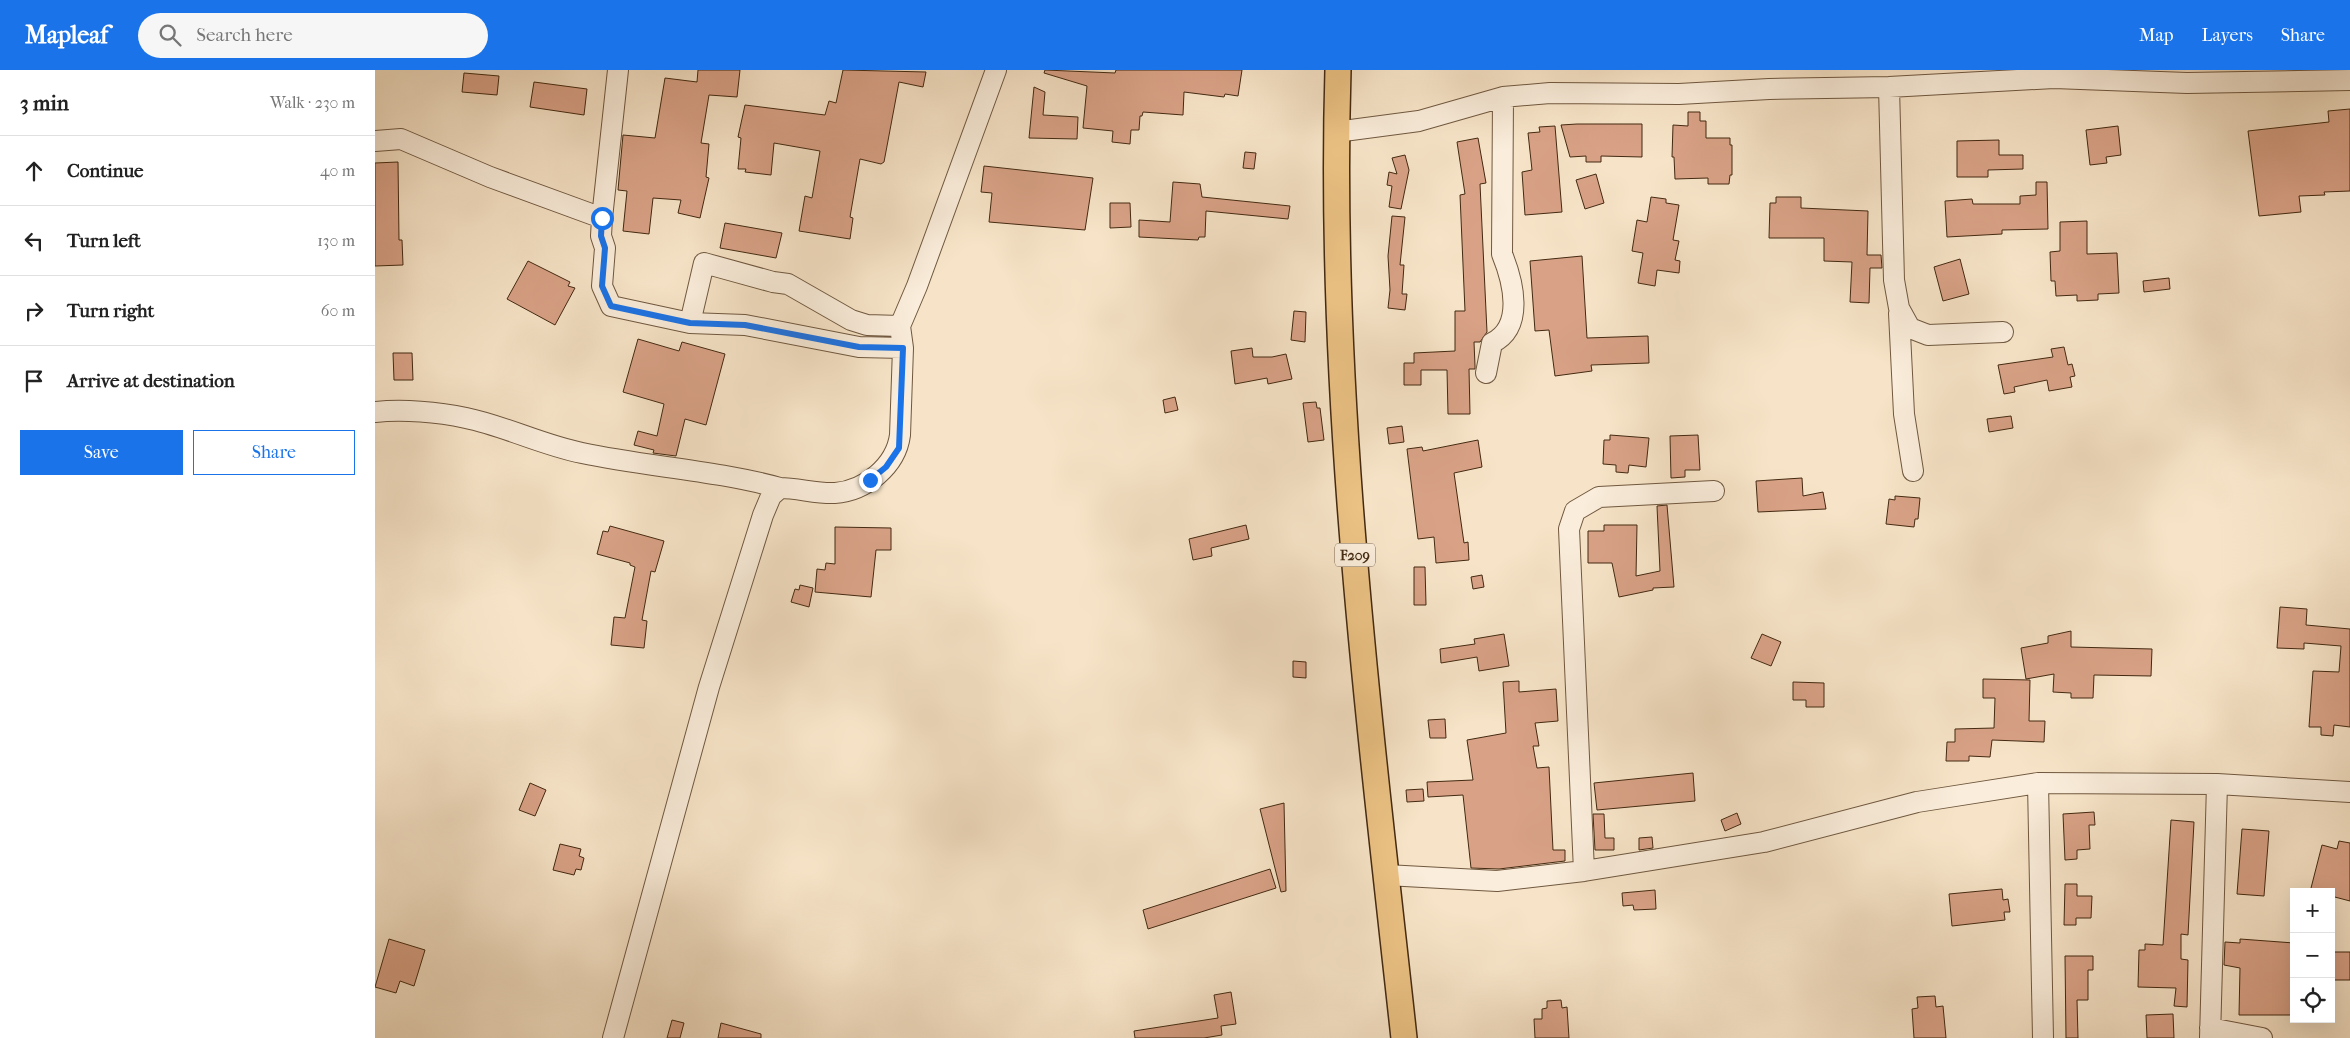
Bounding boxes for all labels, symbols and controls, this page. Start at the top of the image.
search box [138,13,488,58]
text: Mapleaf [25,21,108,49]
icon: search [156,21,184,49]
text: Search here [196,24,293,46]
text: Map [2139,25,2173,46]
text: Layers [2201,25,2253,46]
text: Share [2281,25,2325,46]
text: 3 min [20,91,69,115]
text: Walk · 230 m [270,93,355,112]
icon: ahead [20,157,48,185]
text: Continue [67,160,143,182]
text: 40 m [320,161,355,180]
route start [591,207,614,230]
icon: left [20,227,48,255]
text: Turn left [67,230,141,252]
text: 130 m [317,231,355,250]
icon: right [20,297,48,325]
text: Turn right [67,300,154,322]
text: 60 m [321,301,355,320]
icon: arrive [20,367,48,395]
text: Arrive at destination [67,370,235,392]
button: Save [20,430,183,475]
button: Share [193,430,355,475]
route end [859,469,882,492]
road number: F209 [1335,544,1375,566]
map controls [2290,888,2335,1023]
button: + [2290,888,2335,933]
button: − [2290,933,2335,978]
button: locate [2290,978,2335,1023]

